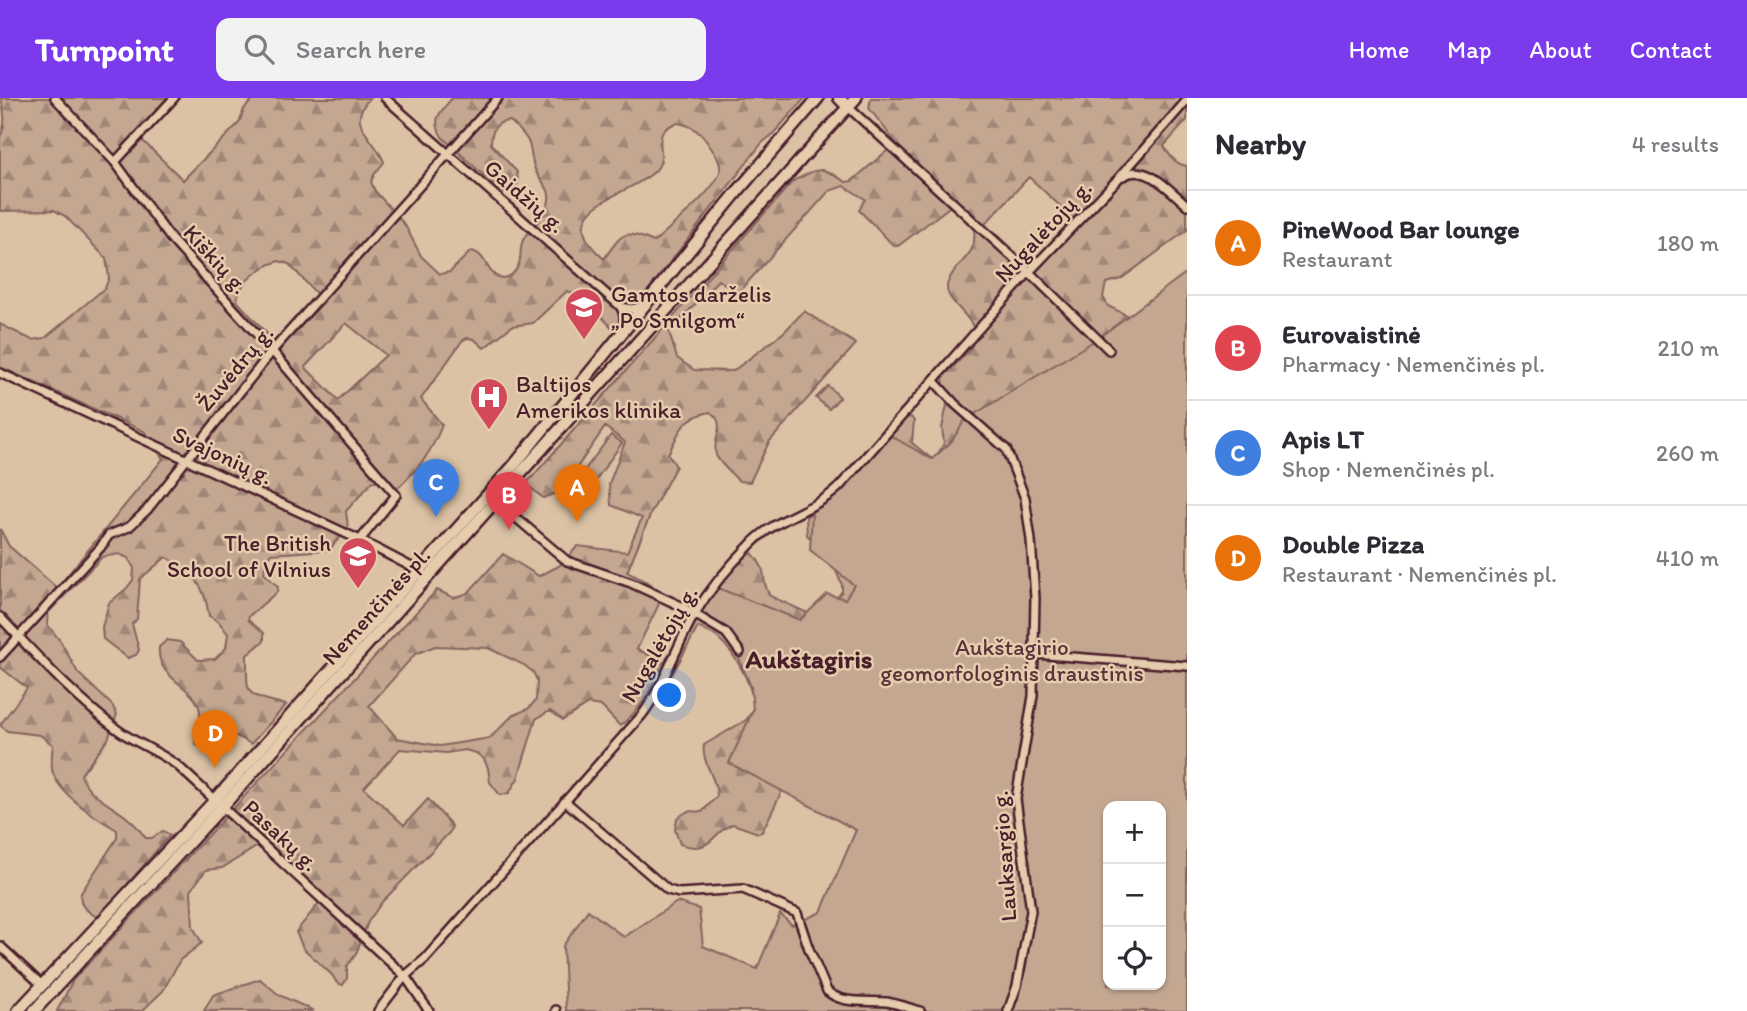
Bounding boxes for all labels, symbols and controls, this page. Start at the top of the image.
search box [216,18,706,81]
text: Turnpoint [35,30,174,69]
icon: search [240,30,278,68]
text: Search here [296,33,426,65]
text: Home [1349,35,1409,64]
text: Map [1447,35,1491,64]
text: About [1529,35,1592,64]
text: Contact [1630,35,1712,64]
text: Nearby [1215,125,1306,162]
text: 4 results [1632,130,1719,158]
street label: Gaidžių g. [479,153,571,239]
street label: Nugalėtojų g. [988,174,1098,288]
text: PineWood Bar lounge [1282,213,1520,245]
street label: Kiškių g. [178,218,254,300]
text: A [1231,229,1245,257]
text: 180 m [1657,229,1719,257]
text: Restaurant [1282,245,1392,273]
place label: Gamtos darželis „Po Smilgom“ [611,280,772,334]
school or university icon: Gamtos darželis „Po Smilgom“ [563,286,605,341]
text: Eurovaistinė [1282,318,1421,350]
street label: Žuvėdrų g. [191,319,279,417]
text: B [1231,334,1245,362]
text: 210 m [1658,334,1719,362]
text: Pharmacy · Nemenčinės pl. [1282,350,1545,378]
place label: Baltijos Amerikos klinika [516,370,681,424]
hospital icon: Baltijos Amerikos klinika [468,376,510,431]
street label: Svajonių g. [169,420,277,490]
text: Apis LT [1282,423,1364,455]
text: C [1231,439,1245,467]
text: 260 m [1656,439,1719,467]
text: Shop · Nemenčinės pl. [1282,455,1495,483]
pin: C [413,459,459,517]
pin: A [554,464,600,522]
pin: B [486,472,532,530]
text: Double Pizza [1282,528,1424,560]
place label: The British School of Vilnius [167,529,331,583]
school or university icon: The British School of Vilnius [337,535,379,590]
street label: Nemenčinės pl. [316,541,436,671]
text: D [1230,544,1246,572]
text: 410 m [1656,544,1719,572]
text: Restaurant · Nemenčinės pl. [1282,560,1557,588]
street label: Nugalėtojų g. [614,581,704,707]
park label: Aukštagirio geomorfologinis draustinis [880,633,1144,687]
district label: Aukštagiris [745,643,872,675]
your location [652,678,686,712]
pin: D [192,710,238,768]
street label: Lauksargio g. [985,790,1023,922]
street label: Pasakų g. [237,793,325,877]
map controls [1103,801,1166,990]
button: + [1103,801,1166,864]
button: − [1103,864,1166,927]
button: locate [1103,927,1166,990]

